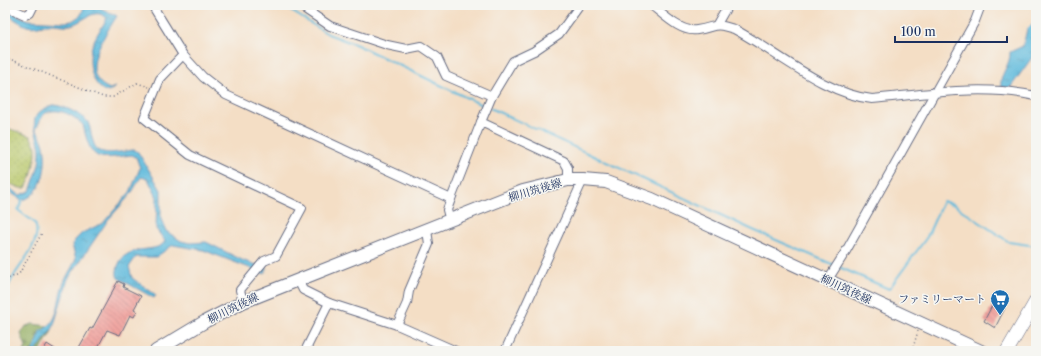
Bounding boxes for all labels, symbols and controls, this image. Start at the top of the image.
scale bar [895,18,1007,44]
text: 100 m [901,24,936,39]
street label: 柳川筑後線 [507,175,563,205]
street label: 柳川筑後線 [818,271,874,307]
supermarket icon: ファミリーマート [989,288,1011,316]
street label: 柳川筑後線 [205,290,261,326]
place label: ファミリーマート [898,292,986,306]

